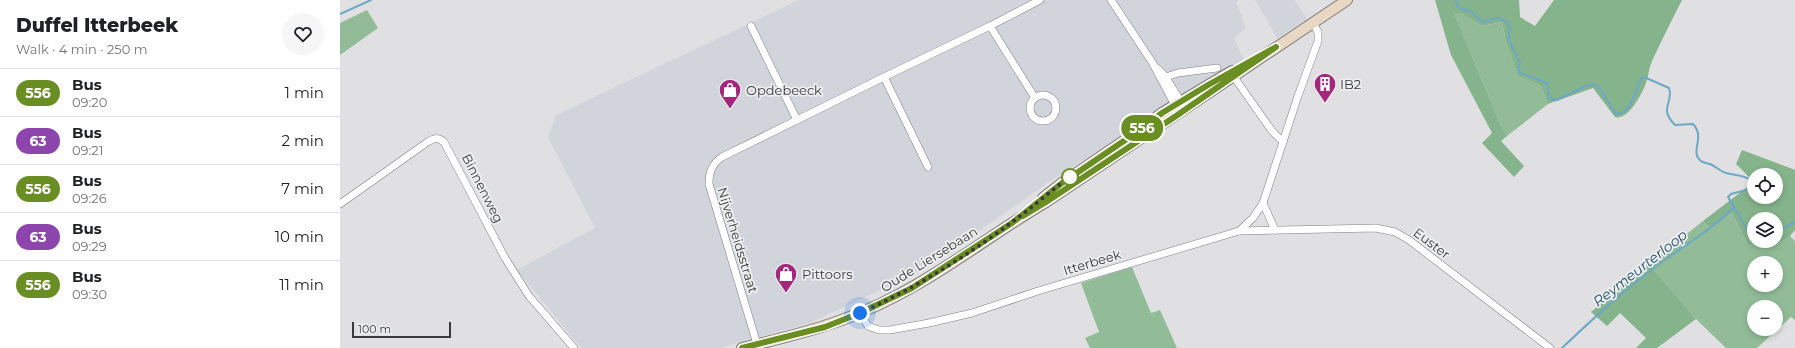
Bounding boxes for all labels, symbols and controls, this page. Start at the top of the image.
button: heart [282,13,324,55]
text: Duffel Itterbeek [16,14,178,37]
text: Walk · 4 min · 250 m [16,41,147,57]
building icon: IB2 [1312,71,1338,104]
text: Bus [72,75,102,94]
place label: IB2 [1340,76,1361,92]
shop icon: Opdebeeck [717,77,743,110]
place label: Opdebeeck [746,82,822,98]
text: 1 min [285,83,324,102]
text: 556 [25,84,51,102]
text: 09:20 [72,94,107,110]
line badge: 556 [1119,115,1165,141]
text: 556 [1129,119,1155,137]
text: Bus [72,123,102,142]
text: 2 min [281,131,324,150]
text: 63 [29,132,47,150]
text: 09:21 [72,142,103,158]
street label: Binnenweg [459,151,507,225]
unlabelled marker [1061,168,1079,186]
map controls [1747,168,1783,336]
button: locate [1747,168,1783,204]
text: Bus [72,171,102,190]
text: 7 min [281,179,324,198]
text: 556 [25,180,51,198]
street label: Nijverheidsstraat [714,185,762,295]
text: 09:26 [72,190,107,206]
button: layers [1747,212,1783,248]
text: Bus [72,219,102,238]
street label: Oude Liersebaan [878,223,980,295]
street label: Euster [1411,224,1453,262]
water label: Reymeurterloop [1589,226,1691,310]
text: 10 min [275,227,324,246]
text: 63 [29,228,47,246]
text: 09:29 [72,238,107,254]
street label: Itterbeek [1061,246,1123,278]
button: + [1747,256,1783,292]
shop icon: Pittoors [773,261,799,294]
place label: Pittoors [802,266,853,282]
text: Bus [72,267,102,286]
text: 11 min [279,275,324,294]
text: 556 [25,276,51,294]
text: 09:30 [72,286,107,302]
button: − [1747,300,1783,336]
your location [850,303,870,323]
scale bar [352,320,451,339]
text: 100 m [358,322,391,336]

